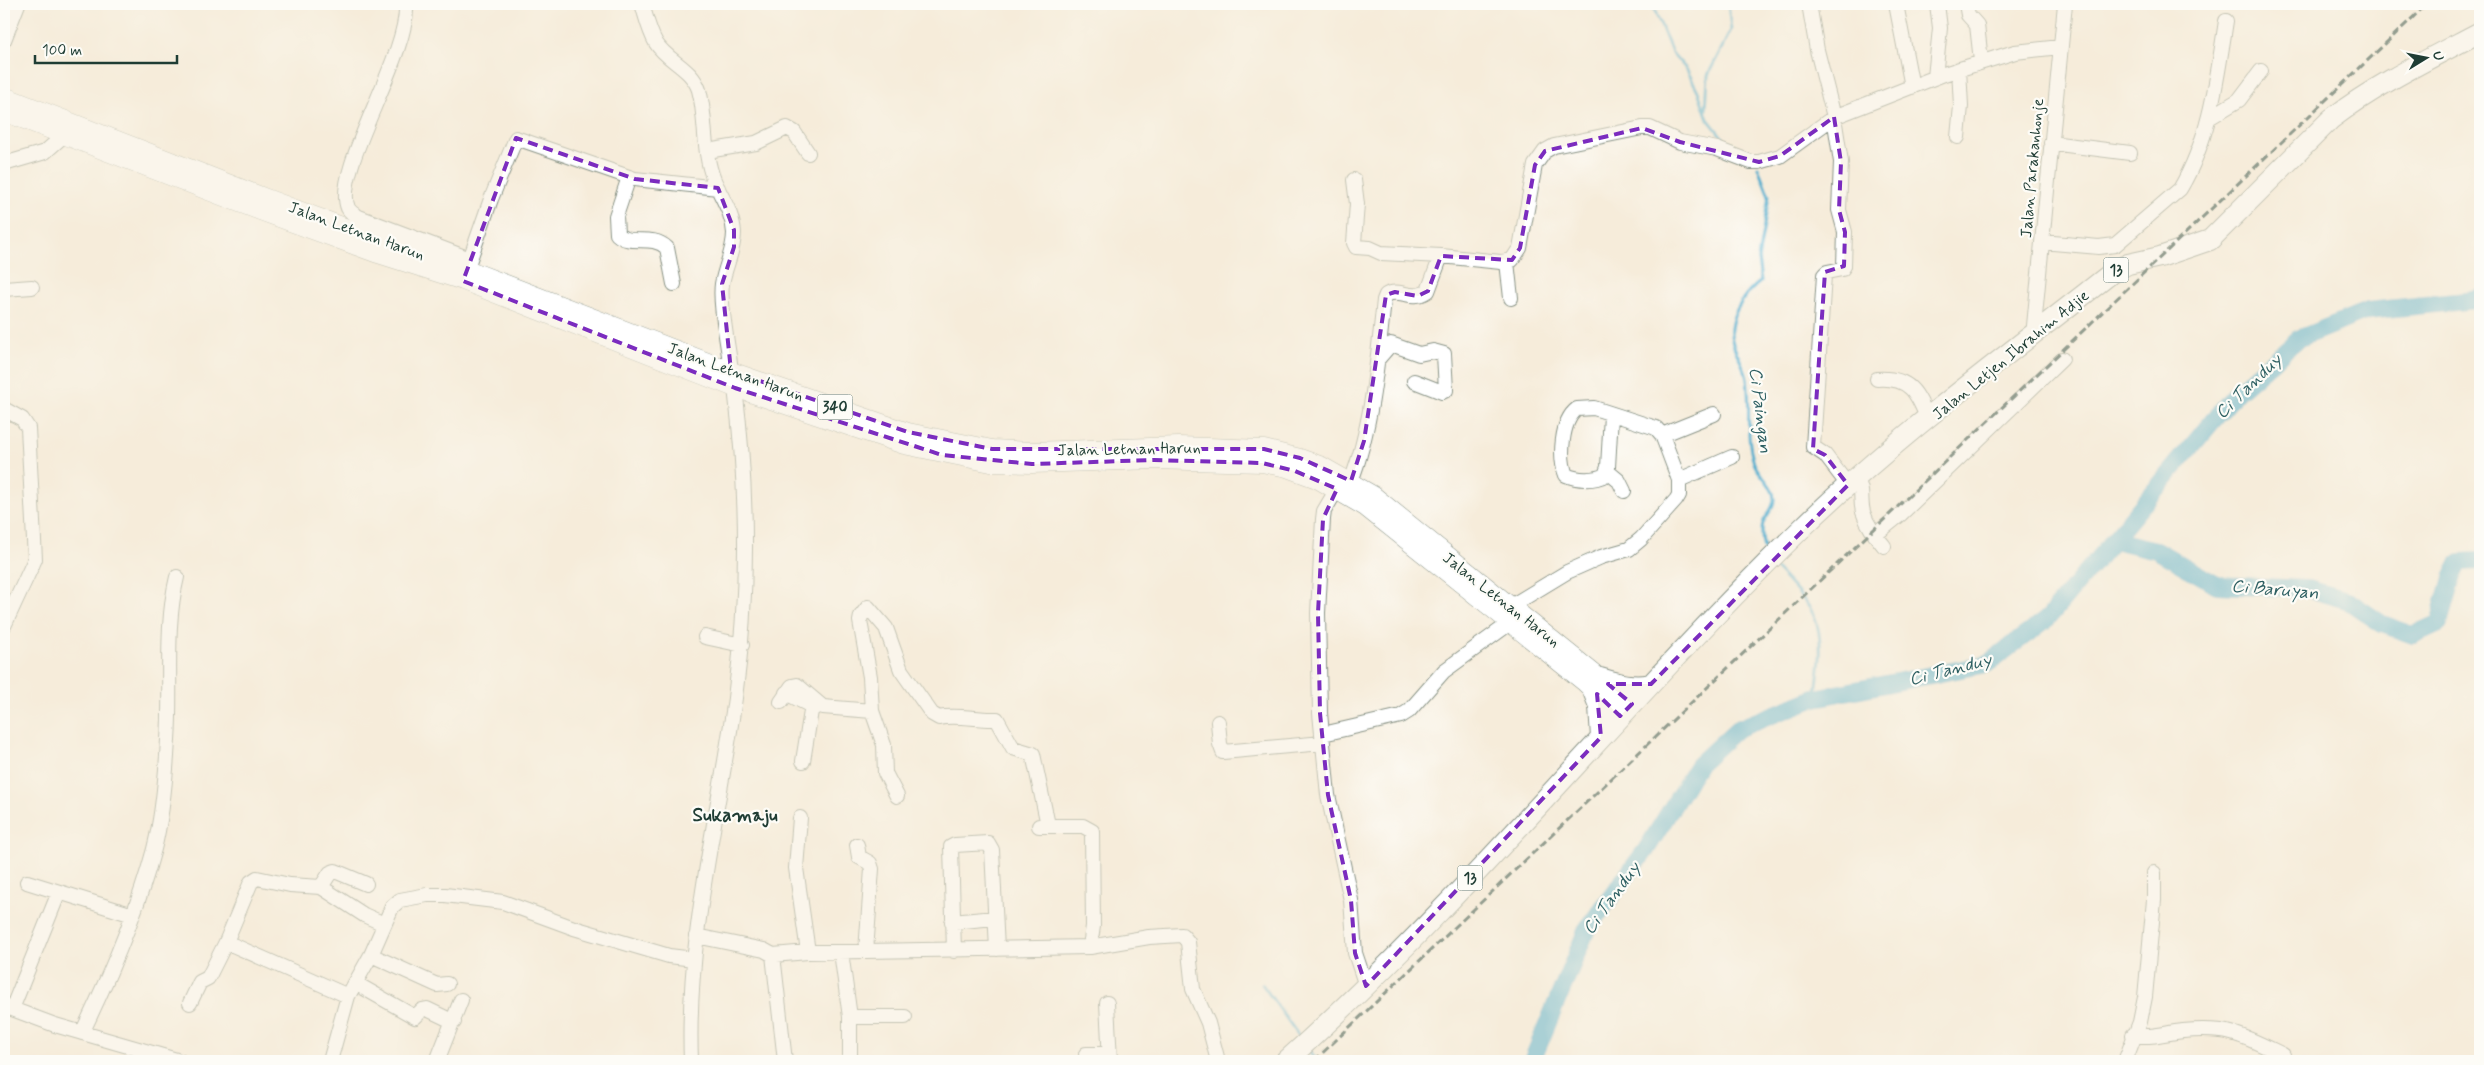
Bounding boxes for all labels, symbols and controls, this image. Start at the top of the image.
scale bar [35,32,178,64]
north arrow [2402,32,2452,82]
text: 100 m [42,41,82,61]
text: U [2428,50,2447,62]
street label: Jalan Parakanhonje [2016,97,2049,239]
street label: Jalan Letnan Harun [286,197,427,266]
road number: 13 [2104,258,2128,282]
street label: Jalan Letjen Ibrahim Adjie [1928,285,2094,425]
street label: Jalan Letnan Harun [665,338,806,407]
water label: Ci Tanduy [2210,348,2289,425]
water label: Ci Paingan [1743,366,1777,454]
road number: 340 [818,394,852,420]
street label: Jalan Letnan Harun [1057,438,1201,461]
street label: Jalan Letnan Harun [1438,548,1564,653]
water label: Ci Baruyan [2230,574,2319,606]
water label: Ci Tanduy [1907,648,1996,692]
district label: Sukamaju [693,803,778,828]
water label: Ci Tanduy [1577,856,1647,940]
road number: 13 [1458,866,1482,890]

